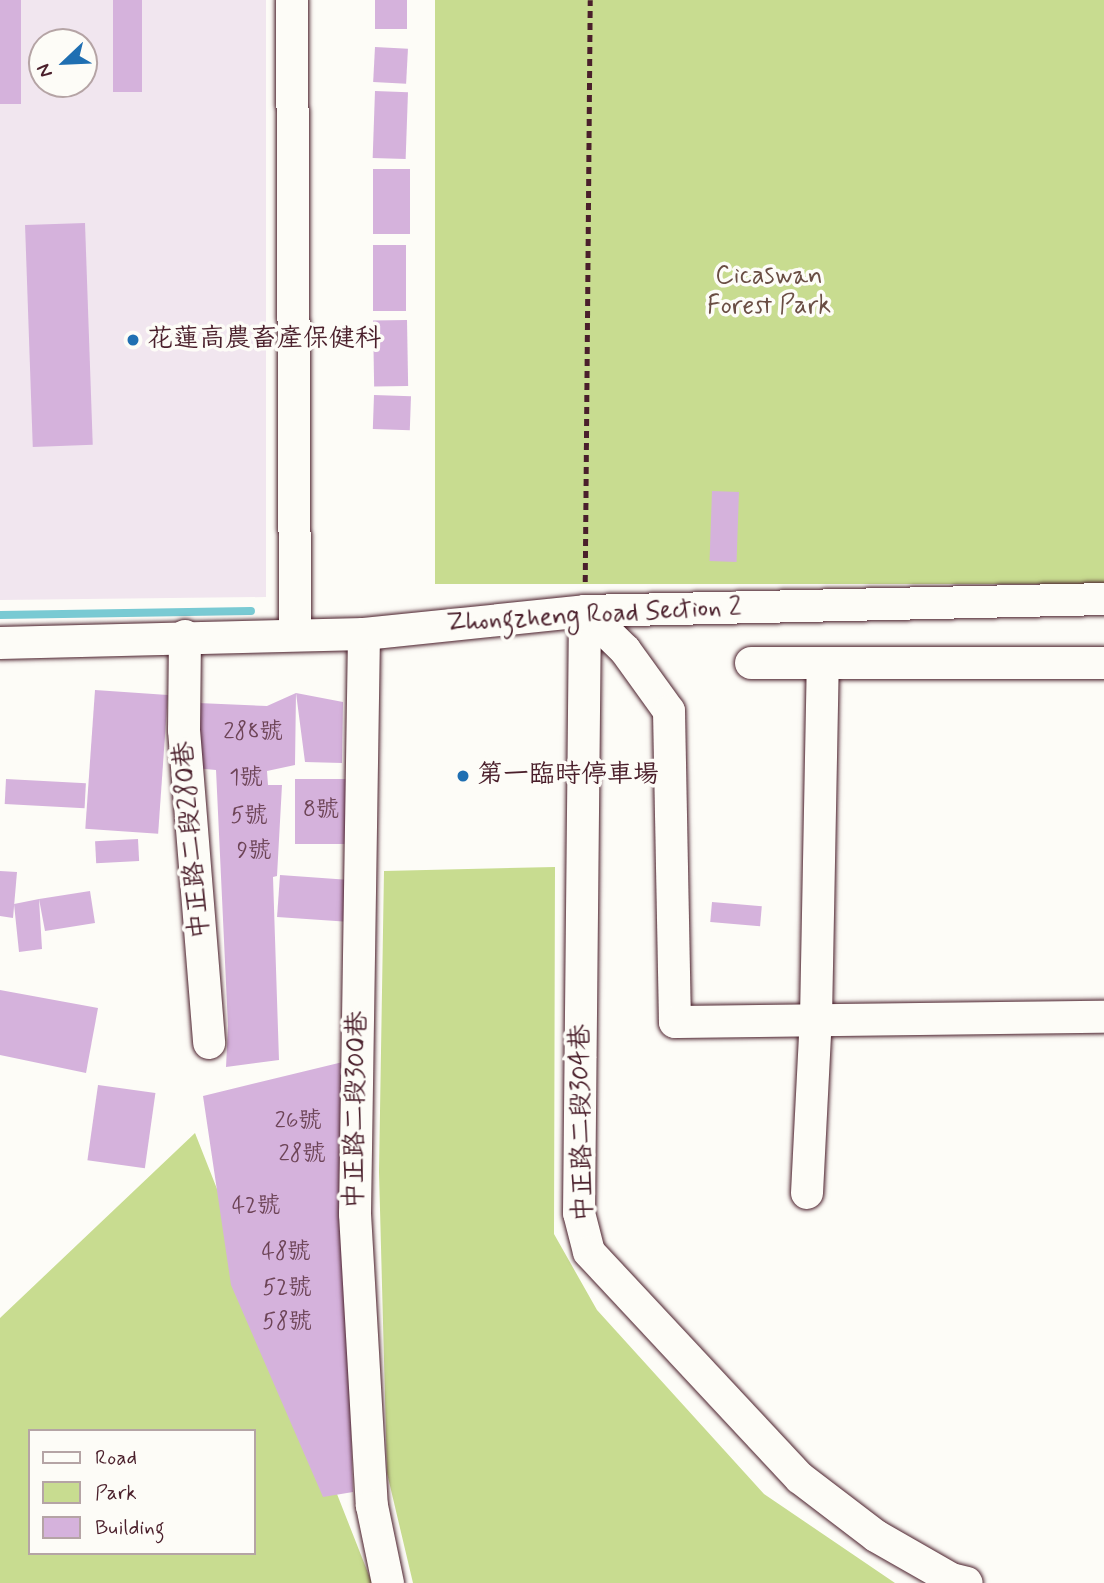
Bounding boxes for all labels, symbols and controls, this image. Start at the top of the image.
north arrow [28,28,98,98]
text: N [31,60,59,81]
park label: Cicaswan Forest Park [707,261,831,322]
place label: 花蓮高農畜產保健科 [147,324,381,356]
marker: 花蓮高農畜產保健科 [125,332,141,348]
street label: Zhongzheng Road Section 2 [446,593,742,639]
house number: 288號 [223,718,283,746]
street label: 中正路二段280巷 [169,740,217,940]
place label: 第一臨時停車場 [477,760,659,792]
house number: 1號 [229,764,263,792]
marker: 第一臨時停車場 [455,768,471,784]
house number: 8號 [303,796,339,824]
house number: 5號 [231,802,267,830]
house number: 9號 [237,837,271,865]
street label: 中正路二段300巷 [340,1011,374,1209]
street label: 中正路二段304巷 [566,1024,600,1222]
house number: 26號 [275,1107,321,1135]
house number: 28號 [279,1140,325,1168]
house number: 42號 [232,1192,280,1220]
house number: 48號 [262,1238,310,1266]
house number: 52號 [263,1274,311,1302]
house number: 58號 [262,1308,312,1336]
legend [28,1429,256,1555]
text: Road [95,1444,137,1472]
text: Park [95,1479,137,1507]
text: Building [95,1514,165,1542]

